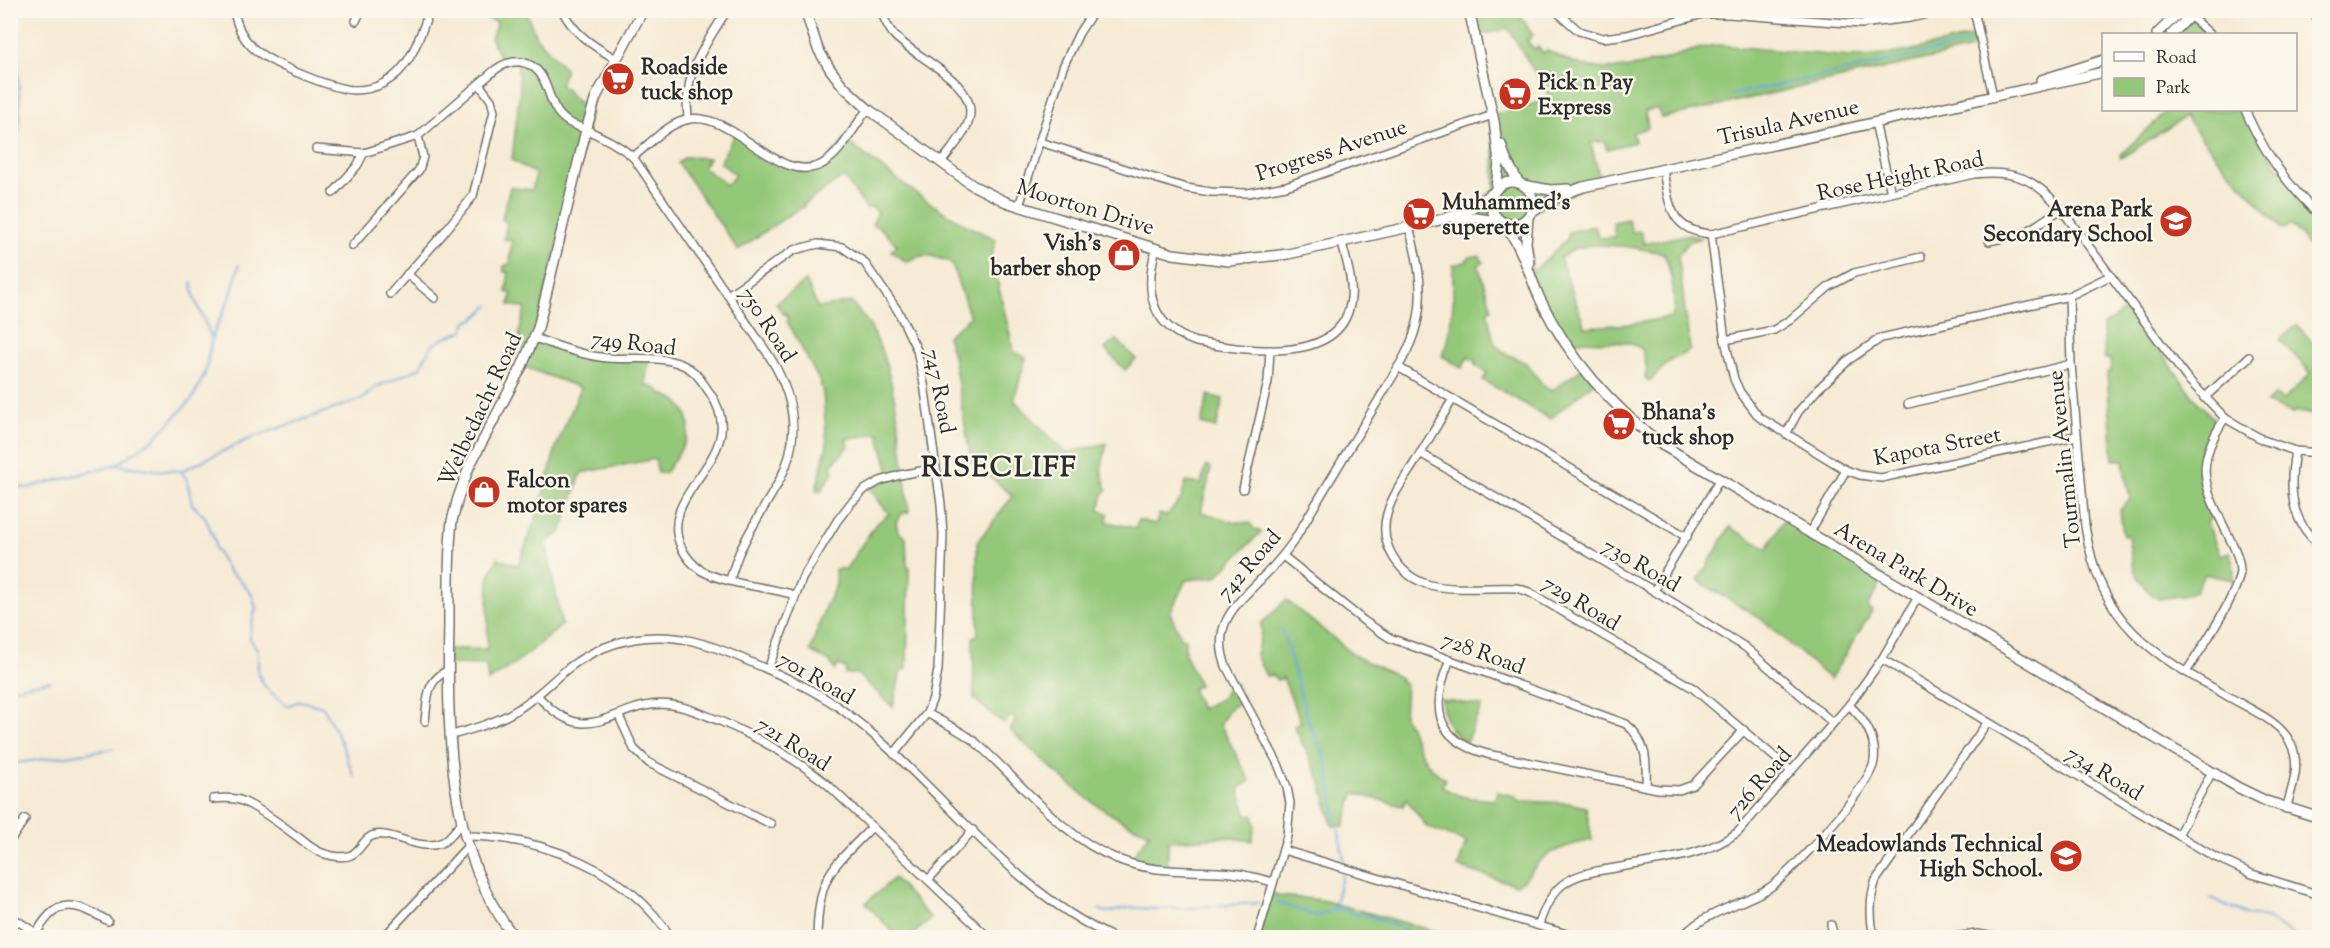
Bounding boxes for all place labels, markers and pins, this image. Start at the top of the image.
place label: Roadside tuck shop [641,53,733,110]
supermarket icon: Roadside tuck shop [600,61,636,97]
place label: Pick n Pay Express [1538,68,1633,125]
supermarket icon: Pick n Pay Express [1497,76,1533,112]
place label: Muhammed's superette [1442,188,1570,245]
place label: Arena Park Secondary School [1983,195,2154,252]
supermarket icon: Muhammed's superette [1401,196,1437,232]
school or university icon: Arena Park Secondary School [2158,203,2194,239]
place label: Vish's barber shop [990,229,1101,286]
shop icon: Vish's barber shop [1106,237,1142,273]
place label: Bhana's tuck shop [1642,398,1734,455]
supermarket icon: Bhana's tuck shop [1601,406,1637,442]
place label: Falcon motor spares [507,466,628,523]
shop icon: Falcon motor spares [466,474,502,510]
place label: Meadowlands Technical High School. [1816,830,2044,887]
school or university icon: Meadowlands Technical High School. [2048,838,2084,874]

